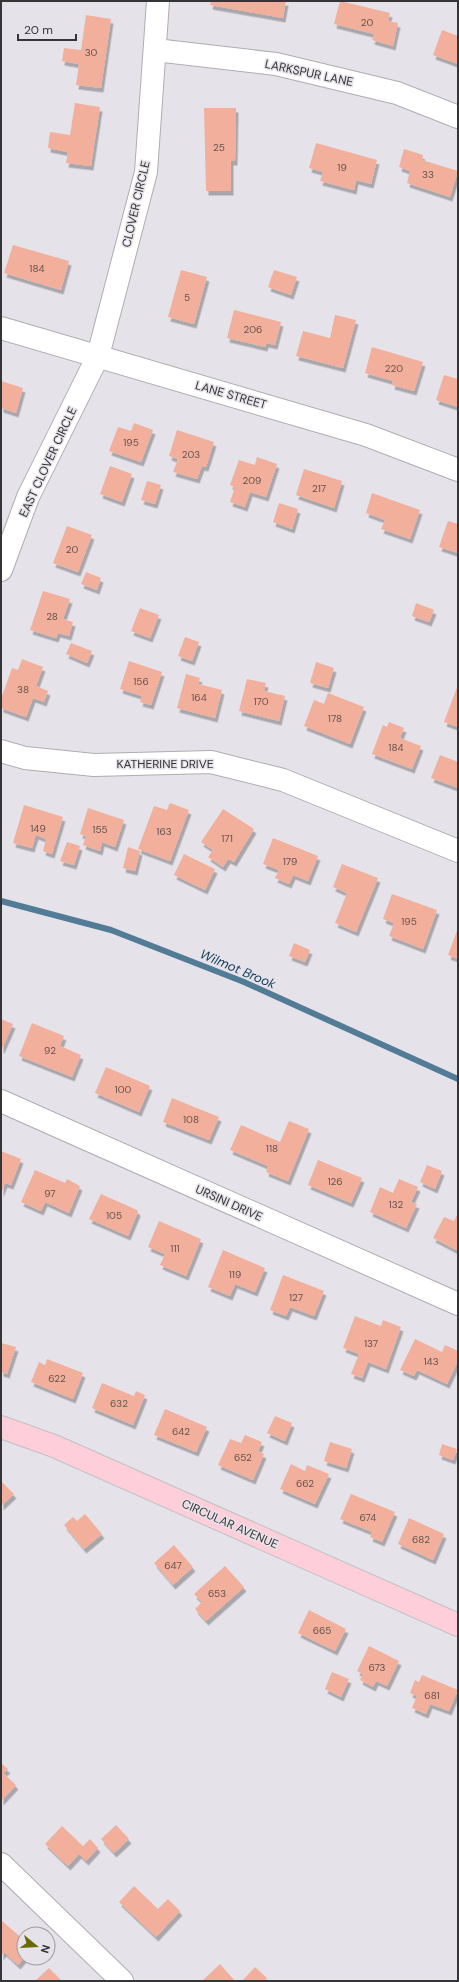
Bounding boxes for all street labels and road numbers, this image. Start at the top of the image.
street label: LARKSPUR LANE [263,56,355,90]
street label: CLOVER CIRCLE [118,159,154,249]
street label: LANE STREET [193,377,269,413]
street label: EAST CLOVER CIRCLE [15,404,81,520]
street label: KATHERINE DRIVE [117,756,214,772]
street label: URSINI DRIVE [193,1181,265,1225]
street label: CIRCULAR AVENUE [179,1496,281,1553]

